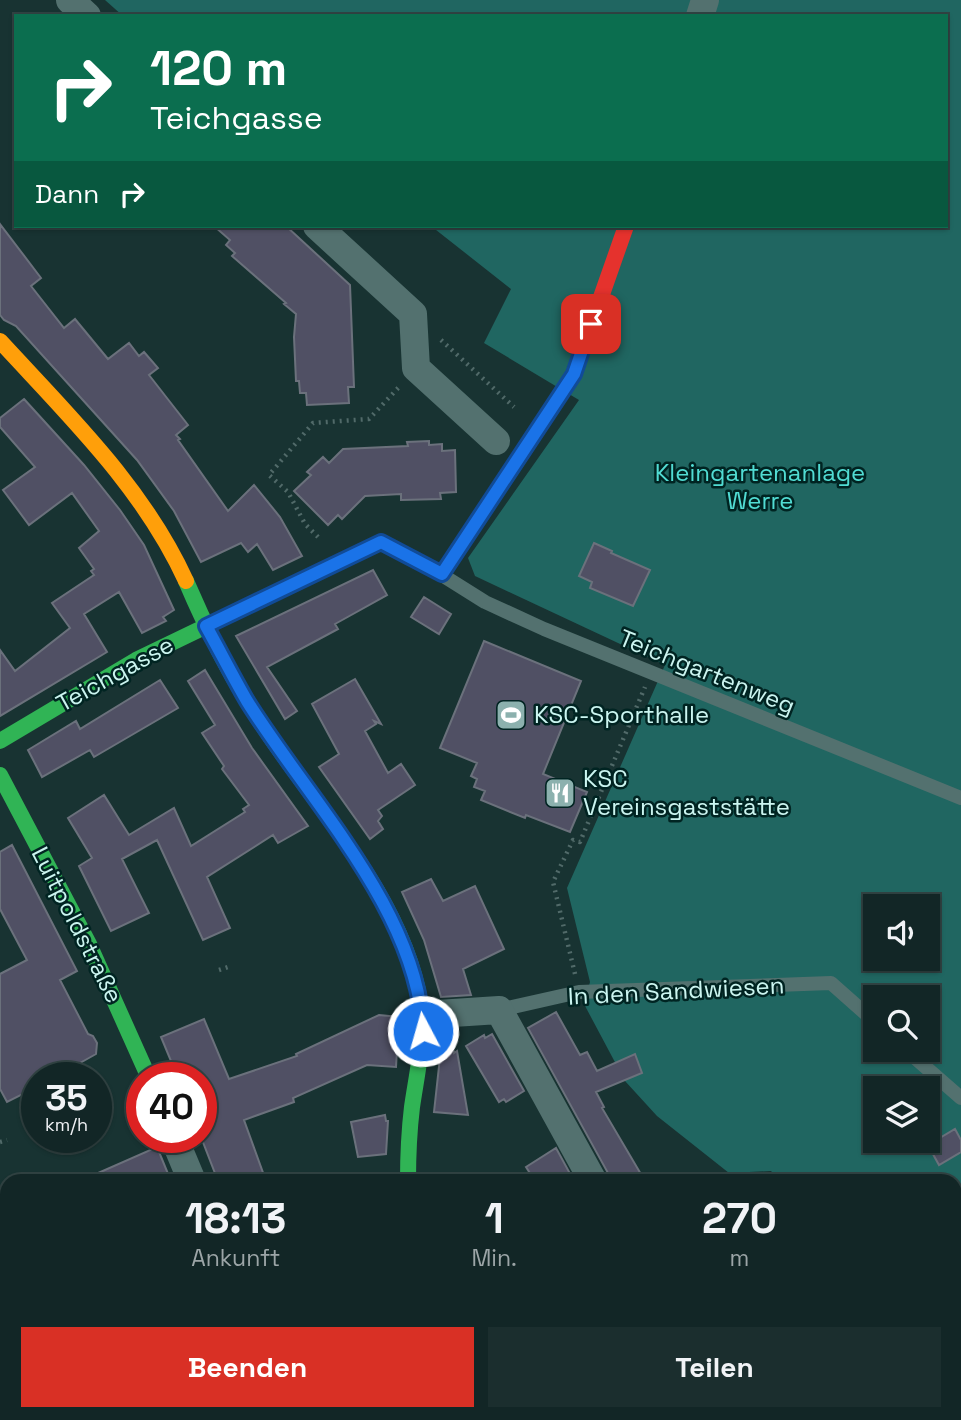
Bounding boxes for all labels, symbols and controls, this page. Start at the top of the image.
text: 120 m [150,37,287,99]
icon: right [35,42,126,133]
text: Teichgasse [150,98,323,138]
icon: right [113,175,151,213]
text: Dann [35,177,99,211]
pin [561,294,621,354]
icon: arrive [572,305,610,343]
park label: Kleingartenanlage Werre [655,457,865,516]
street label: Teichgartenweg [615,622,800,721]
street label: Teichgasse [51,629,179,719]
sports icon: KSC-Sporthalle [494,698,528,732]
place label: KSC-Sporthalle [534,699,709,730]
place label: KSC Vereinsgaststätte [583,763,790,822]
restaurant icon: KSC Vereinsgaststätte [543,776,577,810]
street label: Luitpoldstraße [25,841,130,1008]
map controls [863,894,940,1153]
button: sound [863,894,940,971]
street label: In den Sandwiesen [567,969,785,1012]
button: search [863,985,940,1062]
position arrow [386,994,460,1068]
speed limit sign: 40 [126,1062,217,1153]
text: 35 [45,1076,88,1120]
button: layers [863,1076,940,1153]
text: km/h [45,1113,88,1136]
text: 18:13 [185,1192,286,1245]
text: 1 [485,1192,504,1245]
text: 270 [702,1192,777,1245]
text: Ankunft [191,1243,280,1273]
text: Min. [471,1243,517,1273]
text: m [730,1243,749,1273]
button: Beenden [21,1327,474,1407]
button: Teilen [488,1327,941,1407]

